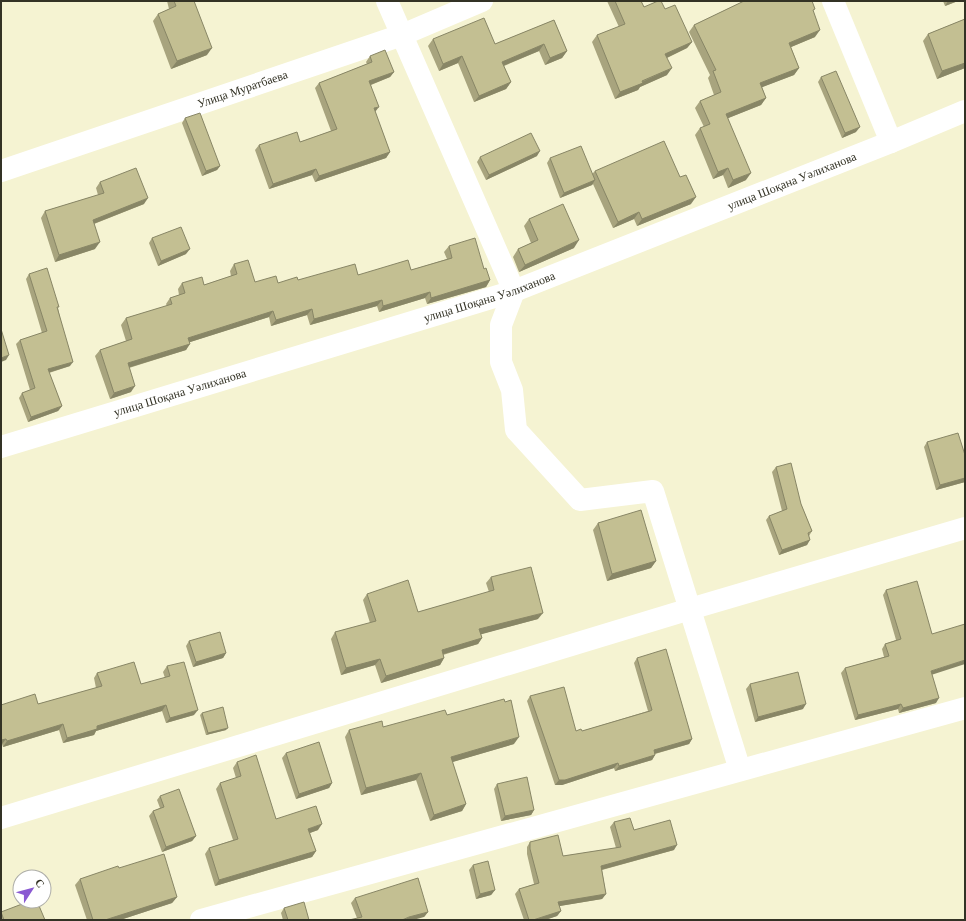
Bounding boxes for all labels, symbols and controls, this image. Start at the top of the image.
street label: Улица Муратбаева [195,67,290,111]
street label: улица Шоқана Уәлиханова [725,149,859,213]
street label: улица Шоқана Уәлиханова [422,268,558,325]
street label: улица Шоқана Уәлиханова [112,366,248,419]
north arrow [12,869,52,909]
text: С [33,876,47,890]

